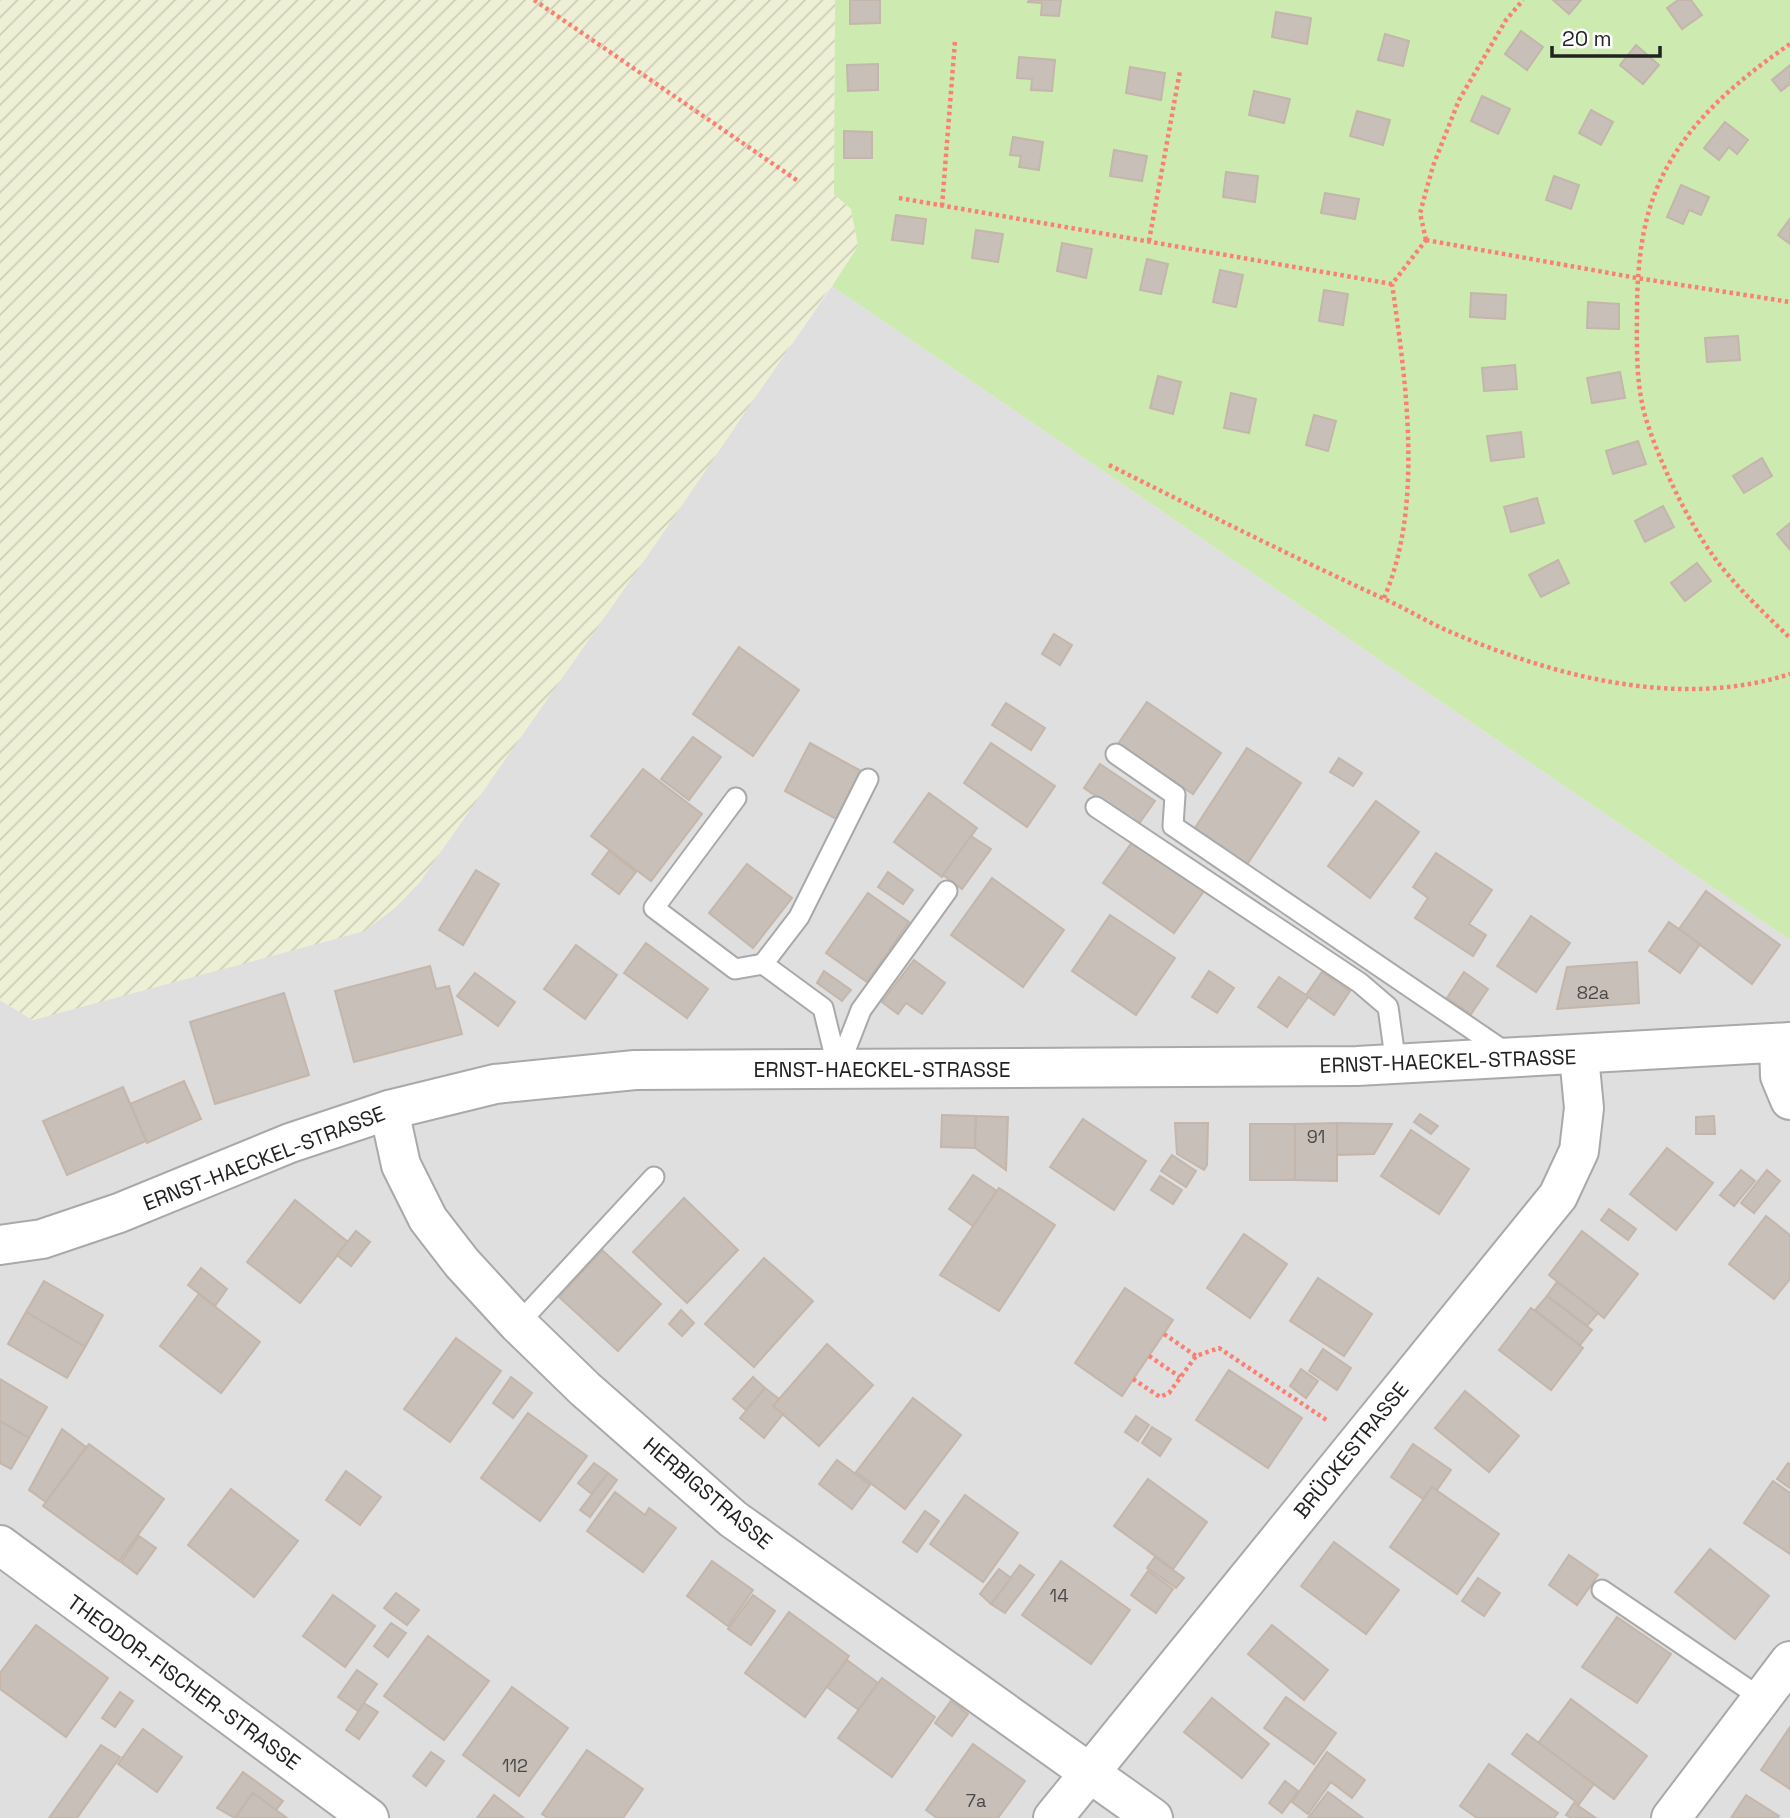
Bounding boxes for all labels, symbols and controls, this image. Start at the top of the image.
scale bar [1552,14,1660,58]
text: 20 m [1562,25,1612,52]
house number: 82a [1577,981,1609,1004]
street label: ERNST-HAECKEL-STRASSE [1319,1043,1577,1079]
street label: ERNST-HAECKEL-STRASSE [753,1056,1011,1083]
street label: ERNST-HAECKEL-STRASSE [139,1099,389,1217]
house number: 91 [1307,1125,1325,1148]
street label: BRÜCKESTRASSE [1288,1376,1414,1524]
street label: HERBIGSTRASSE [638,1431,778,1555]
house number: 14 [1050,1584,1068,1607]
street label: THEODOR-FISCHER-STRASSE [62,1588,306,1776]
house number: 112 [502,1754,528,1777]
house number: 7a [966,1789,986,1812]

